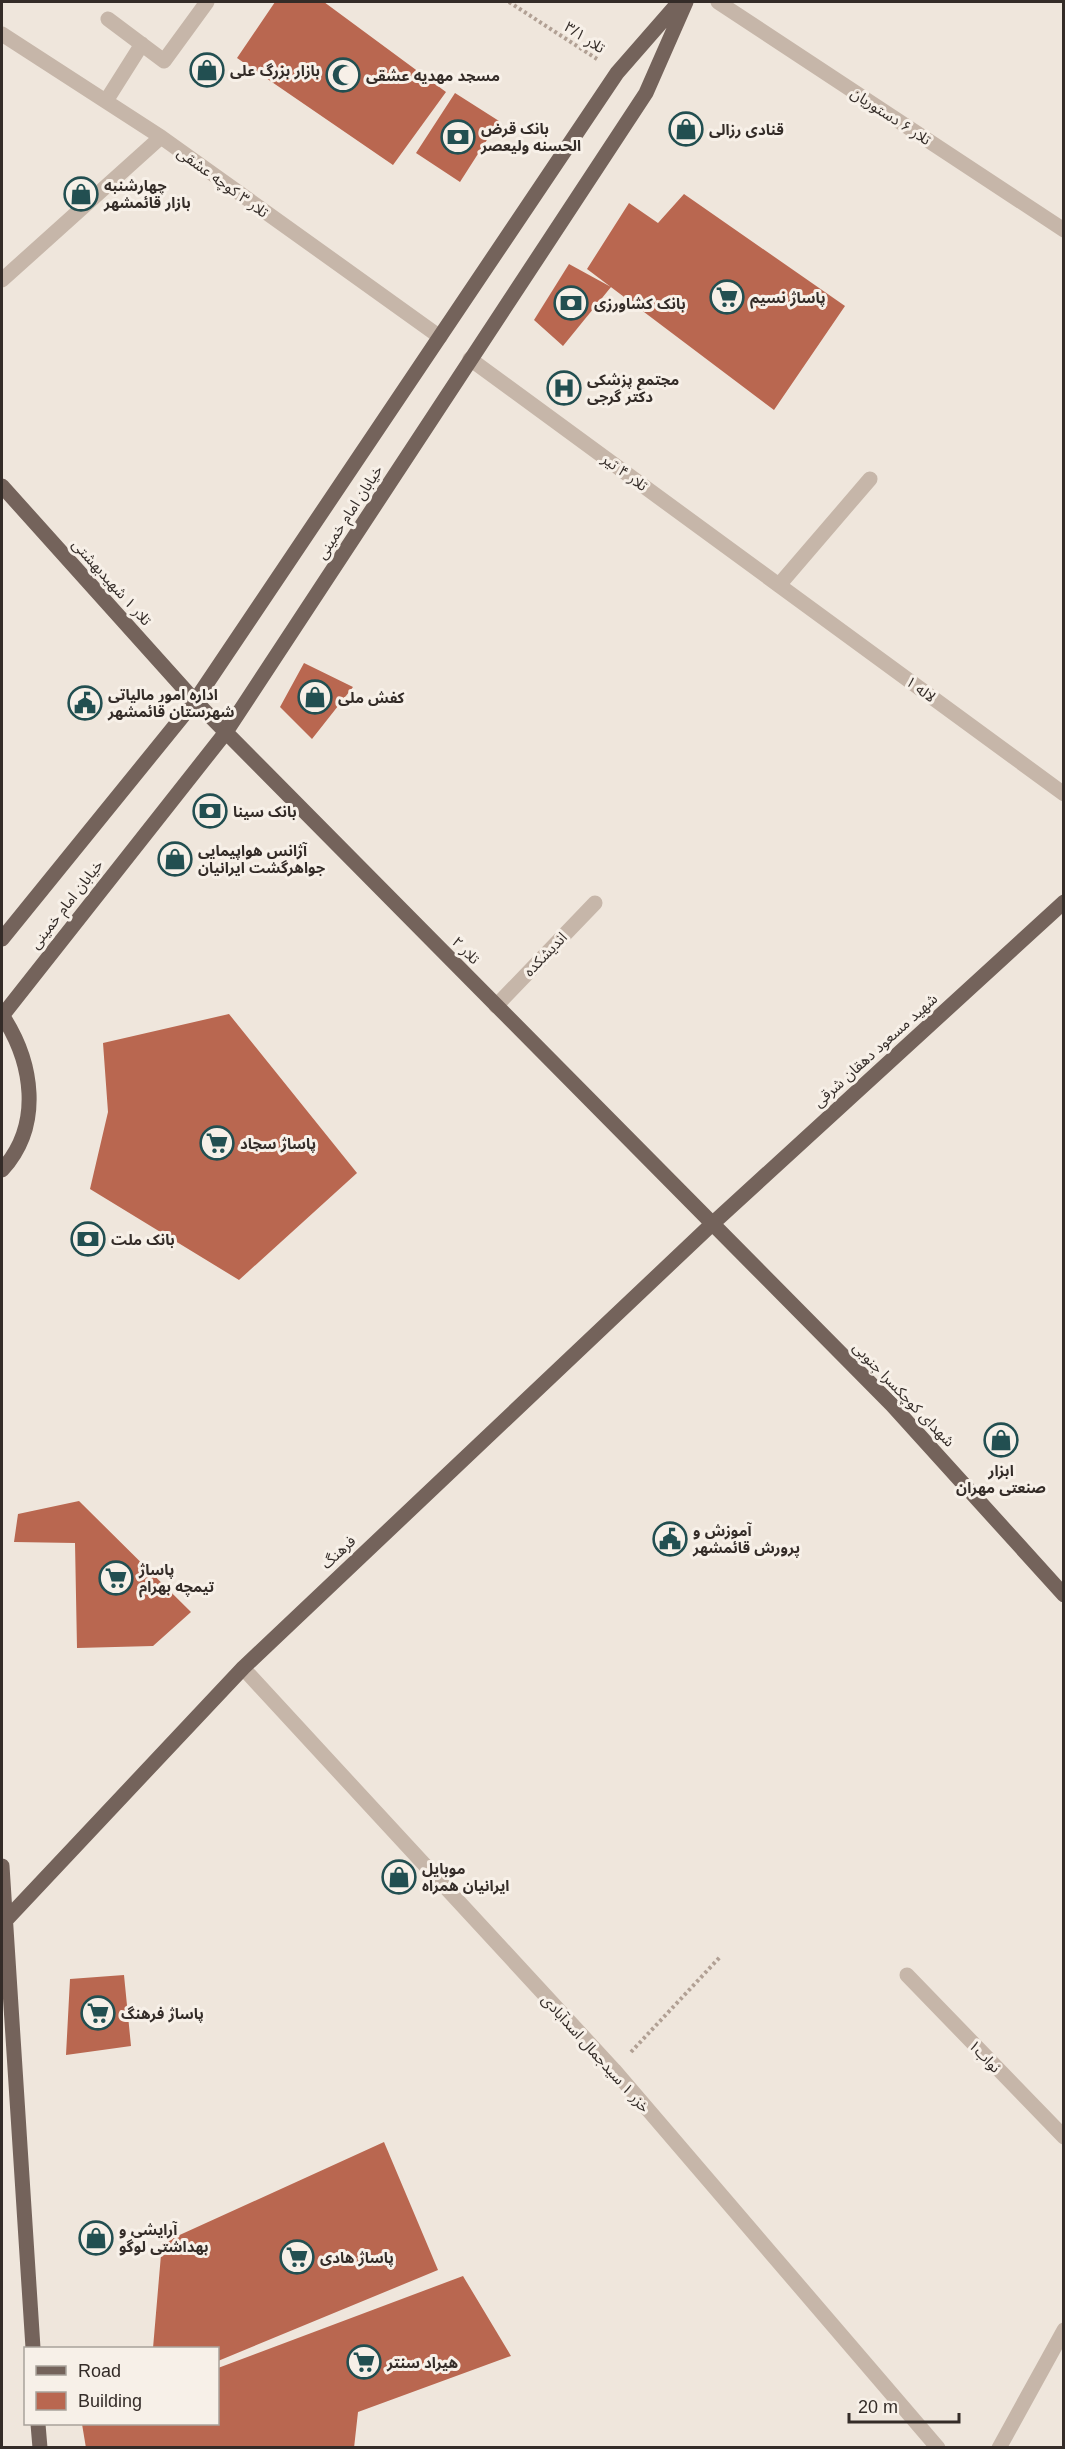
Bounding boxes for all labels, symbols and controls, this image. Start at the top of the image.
street label: تلار ۳/۱ [561,18,608,57]
shop icon: بازار بزرگ علی [189,52,225,88]
mosque icon: مسجد مهدیه عشقی [325,57,361,93]
place label: بازار بزرگ علی [230,62,320,80]
place label: مسجد مهدیه عشقی [366,67,500,85]
street label: تلار ۶ دستوریان [847,84,934,149]
shop icon: قنادی رزالی [668,111,704,147]
bank icon: بانک قرض الحسنه ولیعصر [440,119,476,155]
place label: بانک قرض الحسنه ولیعصر [480,120,581,155]
place label: قنادی رزالی [709,121,784,139]
street label: تلار ۳ کوچه عشقی [173,143,272,222]
shop icon: چهارشنبه بازار قائمشهر [63,176,99,212]
place label: چهارشنبه بازار قائمشهر [103,177,191,212]
supermarket icon: پاساژ نسیم [709,279,745,315]
bank icon: بانک کشاورزی [553,285,589,321]
place label: پاساژ نسیم [750,289,826,309]
place label: بانک کشاورزی [594,295,686,313]
hospital icon: مجتمع پزشکی دکتر گرجی [546,370,582,406]
place label: مجتمع پزشکی دکتر گرجی [587,371,679,406]
street label: تلار ۴ تیر [598,449,651,495]
street label: خیابان امام خمینی [312,462,388,564]
street label: تلار ۱ شهیدبهشتی [68,535,155,629]
street label: لاله ۱ [903,673,939,705]
shop icon: کفش ملی [297,679,333,715]
public building icon: اداره امور مالیاتی شهرستان قائمشهر [67,685,103,721]
place label: اداره امور مالیاتی شهرستان قائمشهر [107,686,235,721]
place label: کفش ملی [338,689,405,707]
bank icon: بانک سینا [192,793,228,829]
place label: بانک سینا [233,803,297,820]
shop icon: آژانس هواپیمایی جواهرگشت ایرانیان [157,841,193,877]
place label: آژانس هواپیمایی جواهرگشت ایرانیان [198,842,326,877]
street label: خیابان امام خمینی [26,856,108,954]
street label: اندیشکده [520,928,570,980]
street label: تلار ۲ [448,933,483,968]
street label: شهید مسعود دهقان شرقی [810,990,941,1111]
supermarket icon: پاساژ سجاد [199,1125,235,1161]
place label: پاساژ سجاد [240,1135,316,1153]
bank icon: بانک ملت [70,1221,106,1257]
place label: بانک ملت [111,1231,175,1248]
street label: شهدای کوچکسرا جنوبی [848,1338,958,1451]
shop icon: ابزار صنعتی مهران [983,1422,1019,1458]
place label: ابزار صنعتی مهران [956,1462,1046,1497]
public building icon: آموزش و پرورش قائمشهر [652,1521,688,1557]
place label: آموزش و پرورش قائمشهر [692,1522,800,1557]
street label: فرهنگ [317,1532,359,1573]
supermarket icon: پاساژ تیمچه بهرام [98,1560,134,1596]
place label: پاساژ تیمچه بهرام [138,1561,215,1598]
shop icon: موبایل ایرانیان همراه [381,1859,417,1895]
place label: موبایل ایرانیان همراه [422,1860,509,1895]
street label: خزر ۱ سیدجمال اسدآبادی [538,1991,654,2116]
supermarket icon: پاساژ فرهنگ [80,1995,116,2031]
place label: پاساژ فرهنگ [121,2005,204,2023]
street label: نواب۱ [965,2036,1004,2076]
shop icon: آرایشی و بهداشتی لوگو [78,2220,114,2256]
place label: آرایشی و بهداشتی لوگو [119,2221,209,2256]
supermarket icon: پاساژ هادی [279,2239,315,2275]
place label: پاساژ هادی [320,2249,394,2267]
supermarket icon: هیراد سنتر [346,2344,382,2380]
legend [24,2347,219,2425]
place label: هیراد سنتر [386,2354,458,2372]
text: Road [78,2361,121,2381]
scale bar [849,2386,958,2424]
text: Building [78,2391,142,2411]
text: 20 m [858,2397,898,2417]

